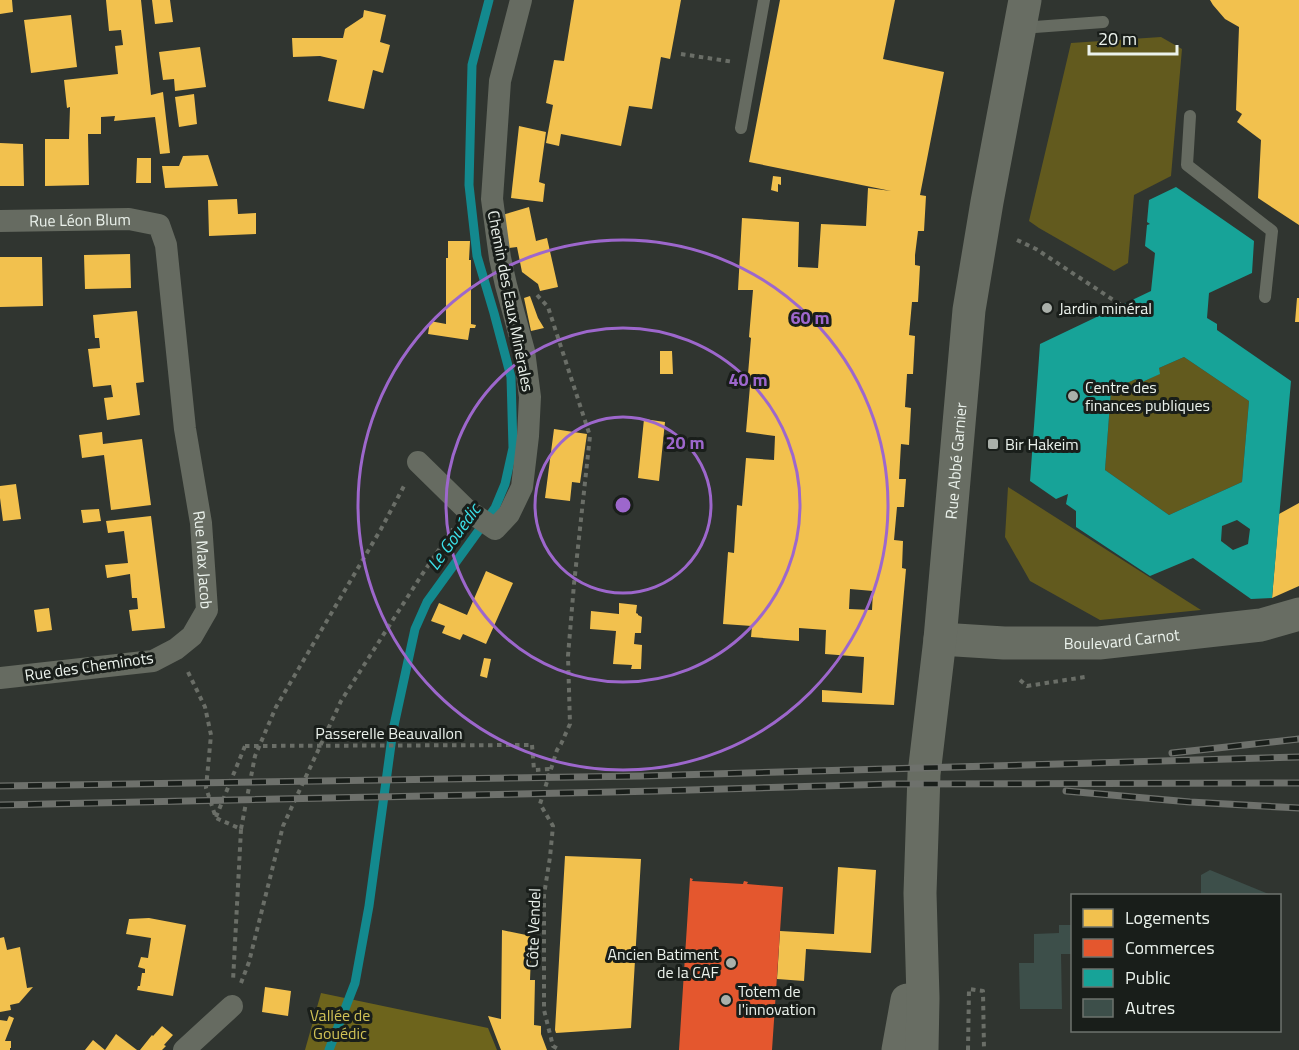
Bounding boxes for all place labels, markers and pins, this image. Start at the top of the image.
place label: Jardin minéral [1059,296,1152,320]
marker: Jardin minéral [1040,301,1054,315]
place label: Centre des finances publiques [1085,375,1210,417]
marker: Centre des finances publiques [1066,389,1080,403]
place label: Bir Hakeim [1005,432,1079,456]
marker: Bir Hakeim [986,437,1000,451]
centre of rings [613,495,633,515]
place label: Ancien Batiment de la CAF [608,942,719,984]
marker: Ancien Batiment de la CAF [724,956,738,970]
place label: Totem de l'innovation [738,979,816,1021]
marker: Totem de l'innovation [719,993,733,1007]

